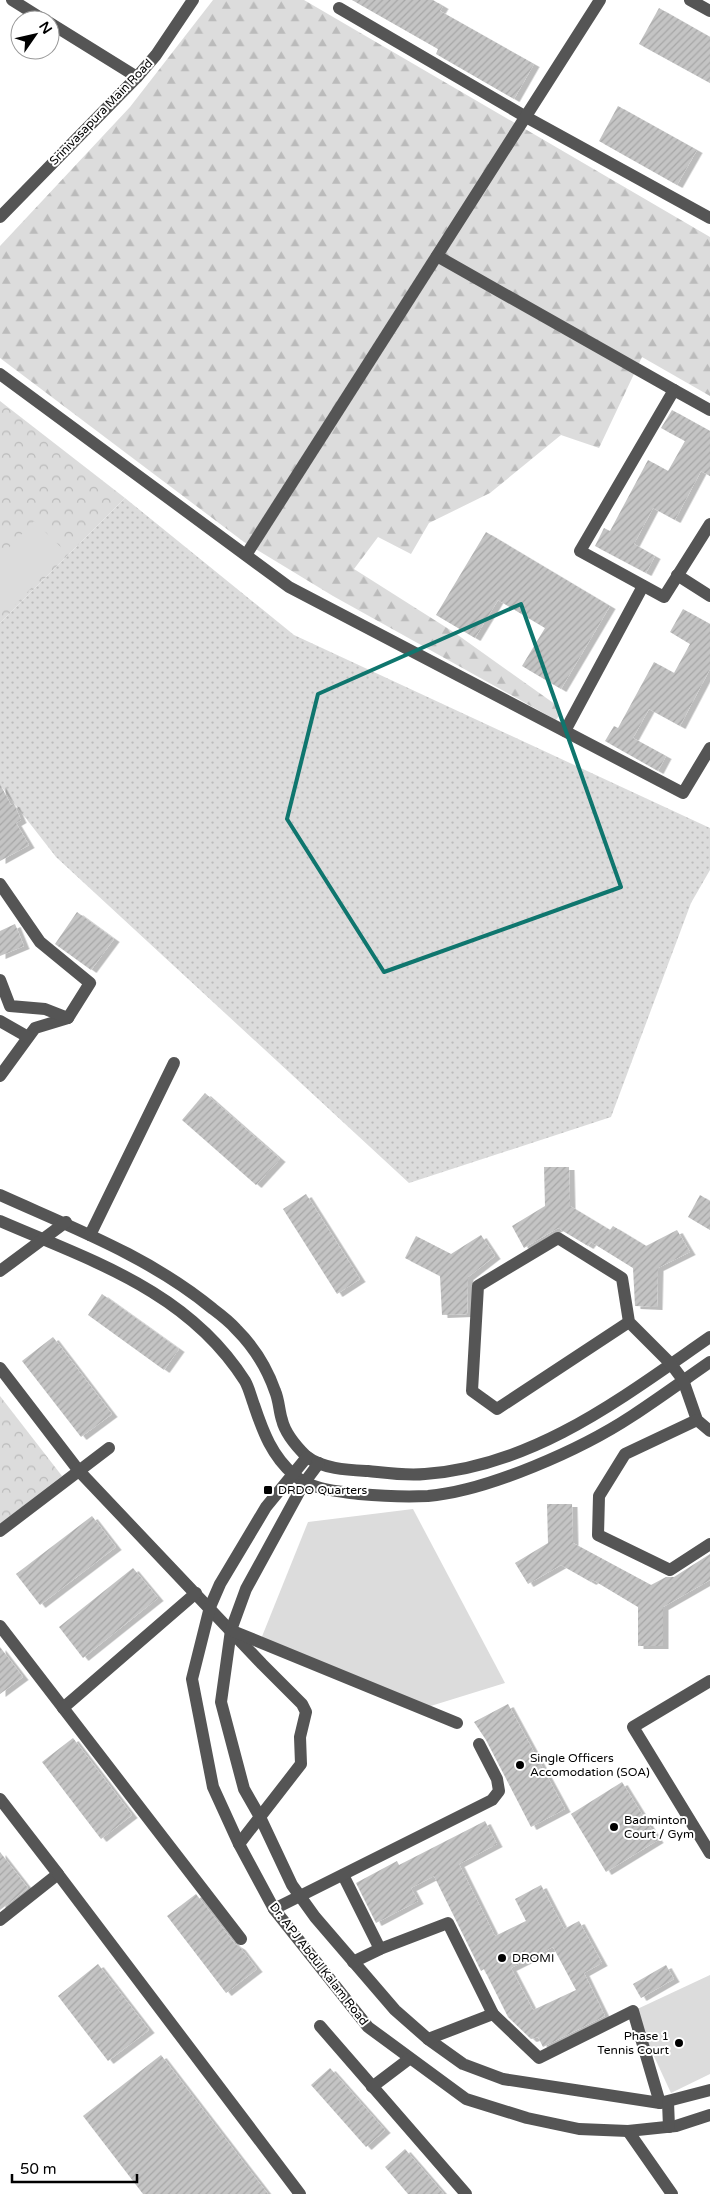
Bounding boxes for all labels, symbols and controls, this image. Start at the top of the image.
north arrow [10,10,60,60]
text: N [35,19,56,37]
street label: Srinivasapura Main Road [47,56,155,168]
place label: DRDO Quarters [278,1483,368,1497]
marker: DRDO Quarters [262,1484,274,1496]
place label: Single Officers Accomodation (SOA) [530,1751,650,1779]
marker: Single Officers Accomodation (SOA) [514,1759,526,1771]
place label: Badminton Court / Gym [624,1813,694,1841]
marker: Badminton Court / Gym [608,1821,620,1833]
street label: Dr. APJ Abdul Kalam Road [267,1900,371,2028]
place label: DROMI [512,1951,554,1965]
marker: DROMI [496,1952,508,1964]
place label: Phase 1 Tennis Court [597,2029,669,2057]
marker: Phase 1 Tennis Court [673,2037,685,2049]
scale bar [12,2152,138,2184]
text: 50 m [20,2160,57,2178]

